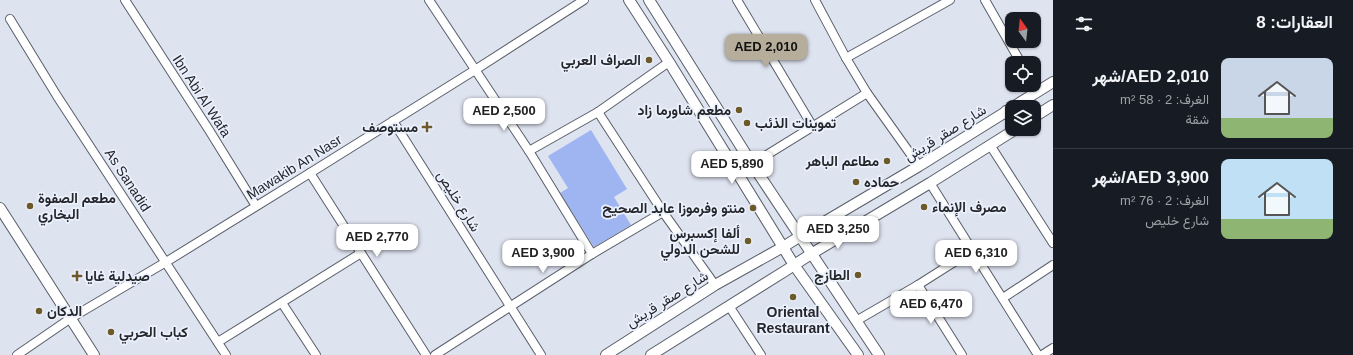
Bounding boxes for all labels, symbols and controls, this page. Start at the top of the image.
north arrow [1005,12,1041,48]
map controls [1005,12,1041,136]
icon: filters [1073,13,1095,35]
text: العقارات: 8 [1256,13,1333,32]
pin: AED 2,010 [720,34,812,68]
text: AED 2,010 [734,39,798,54]
street label: Ibn Abi Al Wafa [170,52,235,140]
place label: الصراف العربي [561,52,641,72]
marker: الصراف العربي [644,55,654,65]
button: locate [1005,56,1041,92]
text: AED 2,010/شهر [1092,67,1209,86]
icon: home [1253,74,1301,122]
text: الغرف: 2 · 58 m² [1120,92,1209,107]
pin: AED 2,500 [458,98,550,132]
button: layers [1005,100,1041,136]
street label: شارع صقر قريش [901,101,990,167]
place label: مطعم شاورما زاد [637,102,731,119]
text: AED 2,500 [472,103,536,118]
marker: مطعم شاورما زاد [734,105,744,115]
text: شقة [1186,112,1209,127]
place label: تموينات الذئب [755,115,837,132]
marker: تموينات الذئب [742,118,752,128]
place label: مستوصف [362,119,418,136]
marker: مستوصف [421,121,433,133]
street label: Mawakib An Nasr [244,131,345,203]
street label: As Sanadid [102,146,154,214]
pin: AED 5,890 [686,151,778,185]
place label: مطاعم الباهر [805,153,879,170]
text: AED 5,890 [700,156,764,171]
marker: مطاعم الباهر [882,156,892,166]
street label: شارع خليص [431,168,484,236]
text: AED 3,900/شهر [1092,168,1209,187]
place label: حماده [864,174,900,190]
icon: home [1253,175,1301,223]
marker: حماده [851,177,861,187]
place label: مطعم الصفوة البخاري [38,190,116,226]
text: الغرف: 2 · 76 m² [1120,193,1209,208]
place label: مصرف الإنماء [932,199,1007,217]
place label: منتو وفرموزا عابد الصحيح [602,200,745,218]
marker: مطعم الصفوة البخاري [25,201,35,211]
marker: مصرف الإنماء [919,202,929,212]
marker: منتو وفرموزا عابد الصحيح [748,203,758,213]
text: شارع خليص [1145,213,1209,228]
pin: AED 3,250 [792,216,884,250]
text: AED 3,250 [806,221,870,236]
pin: AED 2,770 [331,224,423,258]
place label: ألفا إكسبرس للشحن الدولي [660,225,740,261]
text: AED 2,770 [345,229,409,244]
marker: ألفا إكسبرس للشحن الدولي [743,236,753,246]
pin: AED 3,900 [497,240,589,274]
pin: AED 6,310 [930,240,1022,274]
text: AED 3,900 [511,245,575,260]
text: AED 6,310 [944,245,1008,260]
street label: شارع صقر قريش [623,267,712,333]
place label: الطازج [814,267,850,285]
place label: صيدلية غايا [85,268,150,285]
marker: الطازج [853,270,863,280]
marker: صيدلية غايا [72,271,82,281]
pin: AED 6,470 [885,291,977,325]
marker: Oriental Restaurant [788,292,798,302]
text: AED 6,470 [899,296,963,311]
place label: الدكان [47,303,82,319]
place label: Oriental Restaurant [756,304,830,336]
marker: الدكان [34,306,44,316]
place label: كباب الحربي [119,324,188,344]
marker: كباب الحربي [106,327,116,337]

